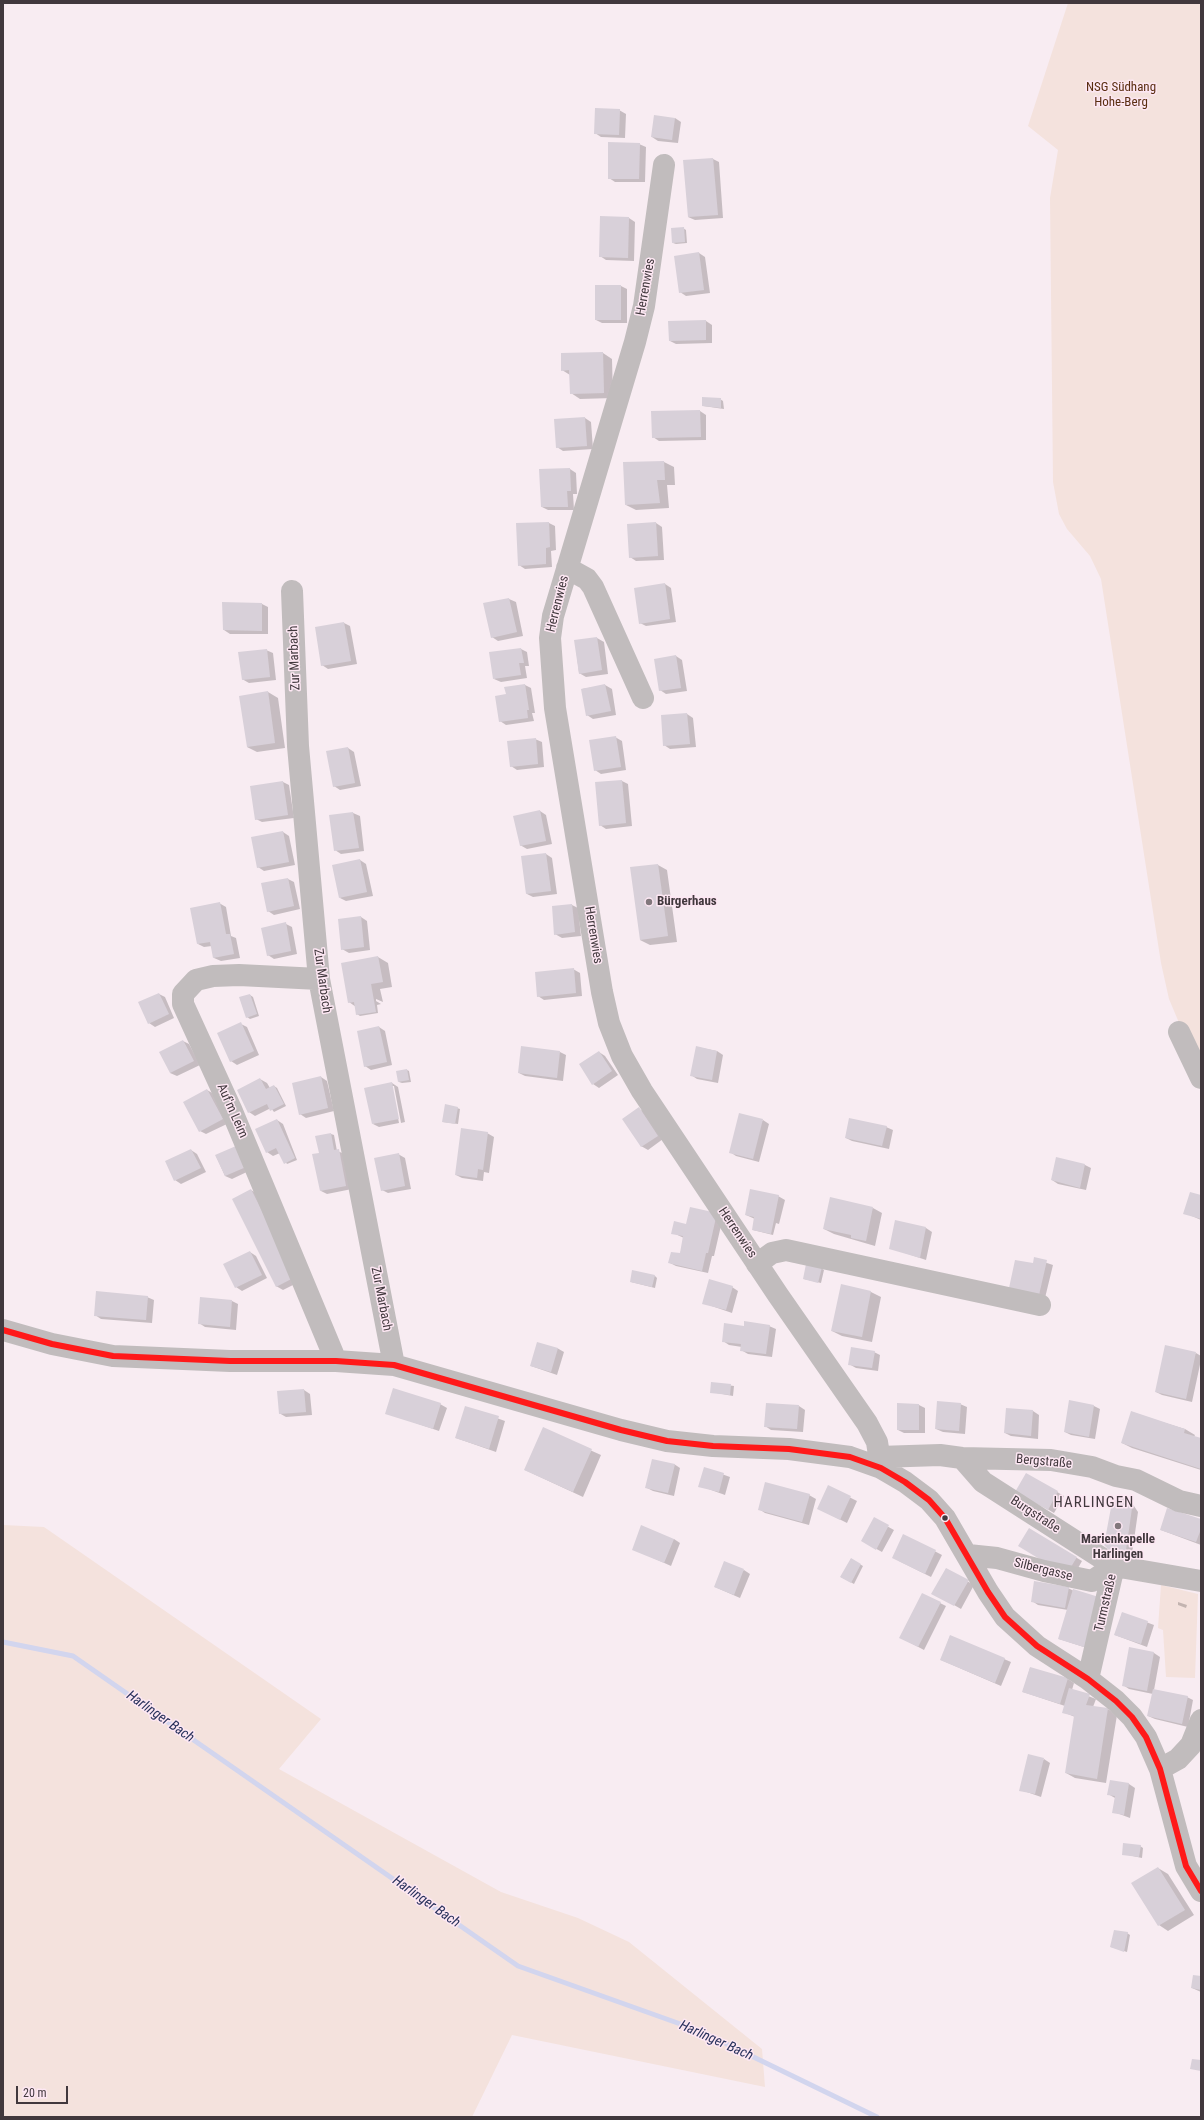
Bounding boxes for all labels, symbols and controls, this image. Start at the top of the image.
park label: NSG Südhang Hohe-Berg [1086,80,1156,111]
street label: Herrenwies [633,257,659,317]
street label: Herrenwies [543,574,573,634]
street label: Zur Marbach [286,625,304,691]
place label: Bürgerhaus [657,894,717,910]
marker: Bürgerhaus [644,897,654,907]
street label: Herrenwies [581,905,605,965]
street label: Zur Marbach [310,948,334,1014]
street label: Auf'm Leim [213,1081,251,1141]
street label: Herrenwies [714,1205,760,1261]
street label: Zur Marbach [367,1266,395,1332]
street label: Bergstraße [1015,1452,1073,1472]
street label: Burgstraße [1007,1493,1063,1537]
district label: HARLINGEN [1054,1494,1134,1512]
unlabelled marker [940,1513,950,1523]
marker: Marienkapelle Harlingen [1113,1521,1123,1531]
place label: Marienkapelle Harlingen [1081,1532,1155,1563]
street label: Silbergasse [1012,1555,1074,1585]
street label: Turmstraße [1092,1573,1120,1633]
water label: Harlinger Bach [123,1687,197,1747]
water label: Harlinger Bach [389,1872,463,1932]
water label: Harlinger Bach [676,2017,756,2065]
scale bar [18,2078,70,2104]
text: 20 m [23,2086,47,2100]

